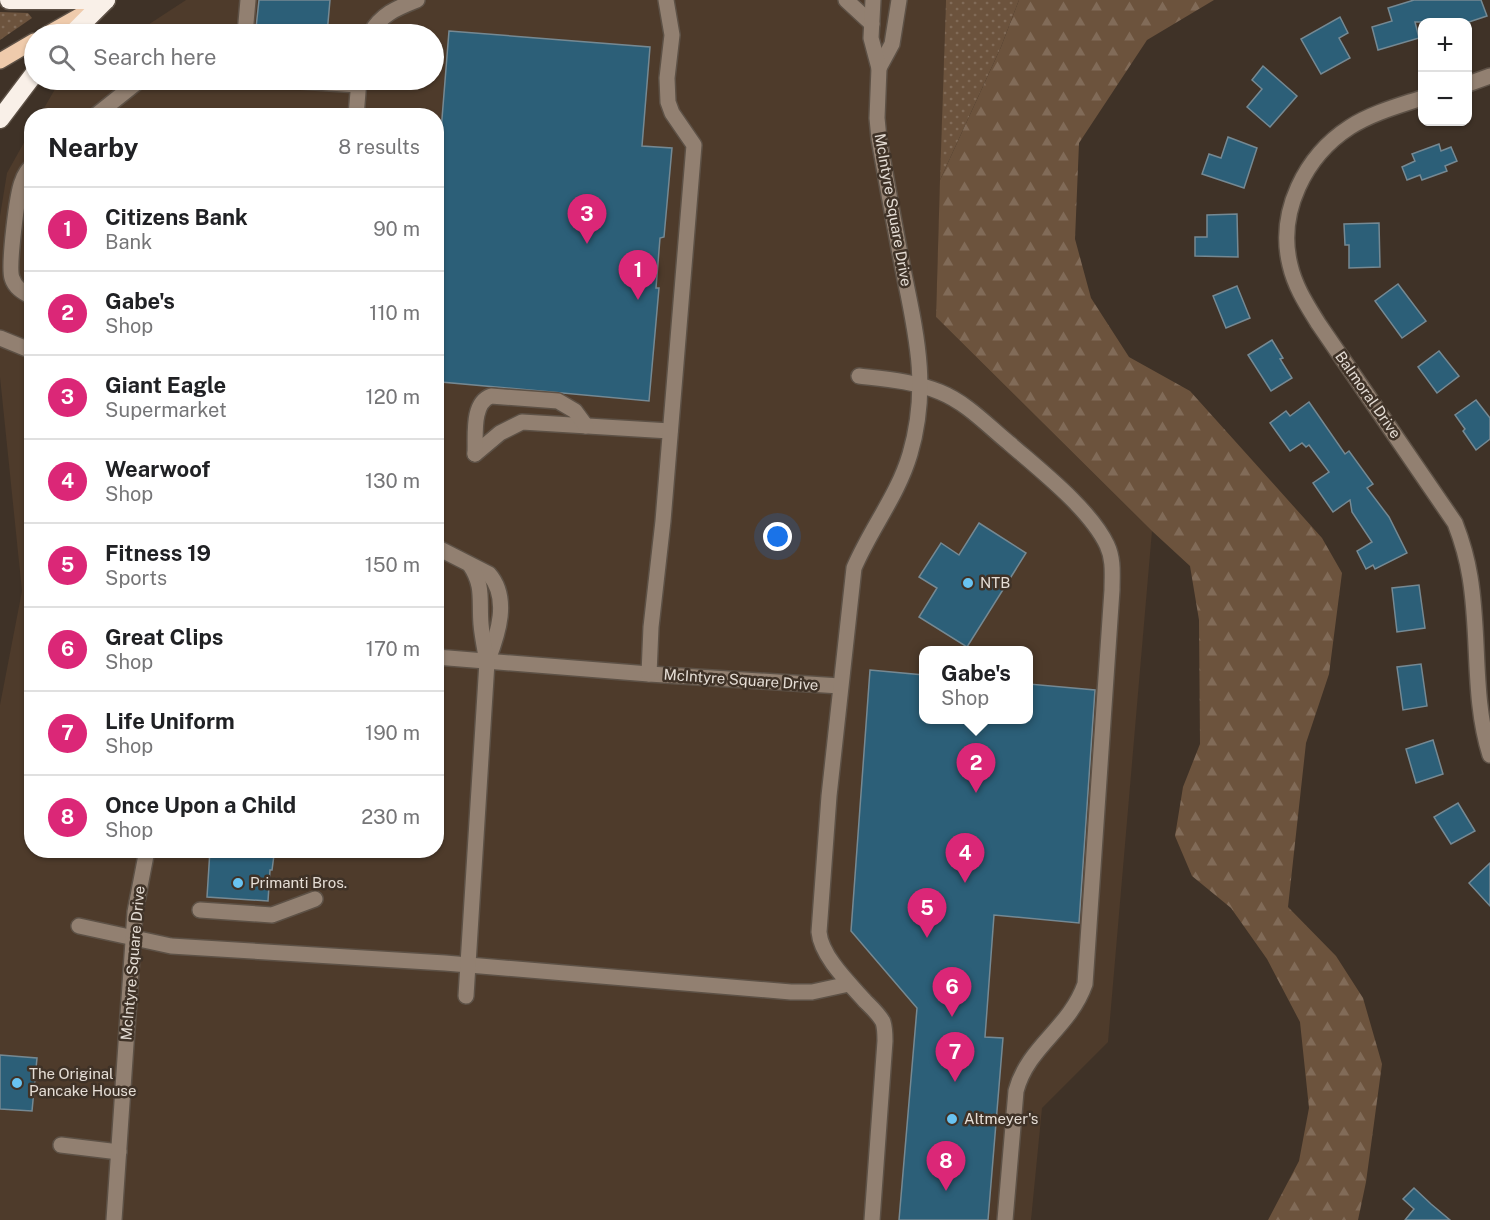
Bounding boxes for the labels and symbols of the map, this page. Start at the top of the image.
street label: McIntyre Square Drive [872,132,915,288]
pin: 3 [568,194,606,244]
pin: 1 [618,250,658,300]
street label: Balmoral Drive [1332,348,1405,441]
your location [763,522,792,551]
place label: NTB [980,574,1010,591]
marker: NTB [961,576,975,590]
street label: McIntyre Square Drive [663,666,819,693]
pin: 2 [956,744,996,793]
pin: 4 [946,834,984,883]
place label: Primanti Bros. [250,874,347,891]
marker: Primanti Bros. [231,876,245,890]
street label: McIntyre Square Drive [117,885,148,1041]
pin: 5 [908,888,946,938]
pin: 6 [932,968,972,1017]
pin: 7 [936,1032,974,1082]
place label: The Original Pancake House [29,1065,136,1099]
marker: The Original Pancake House [10,1076,24,1090]
place label: Altmeyer's [964,1110,1038,1127]
marker: Altmeyer's [945,1112,959,1126]
pin: 8 [926,1142,966,1191]

